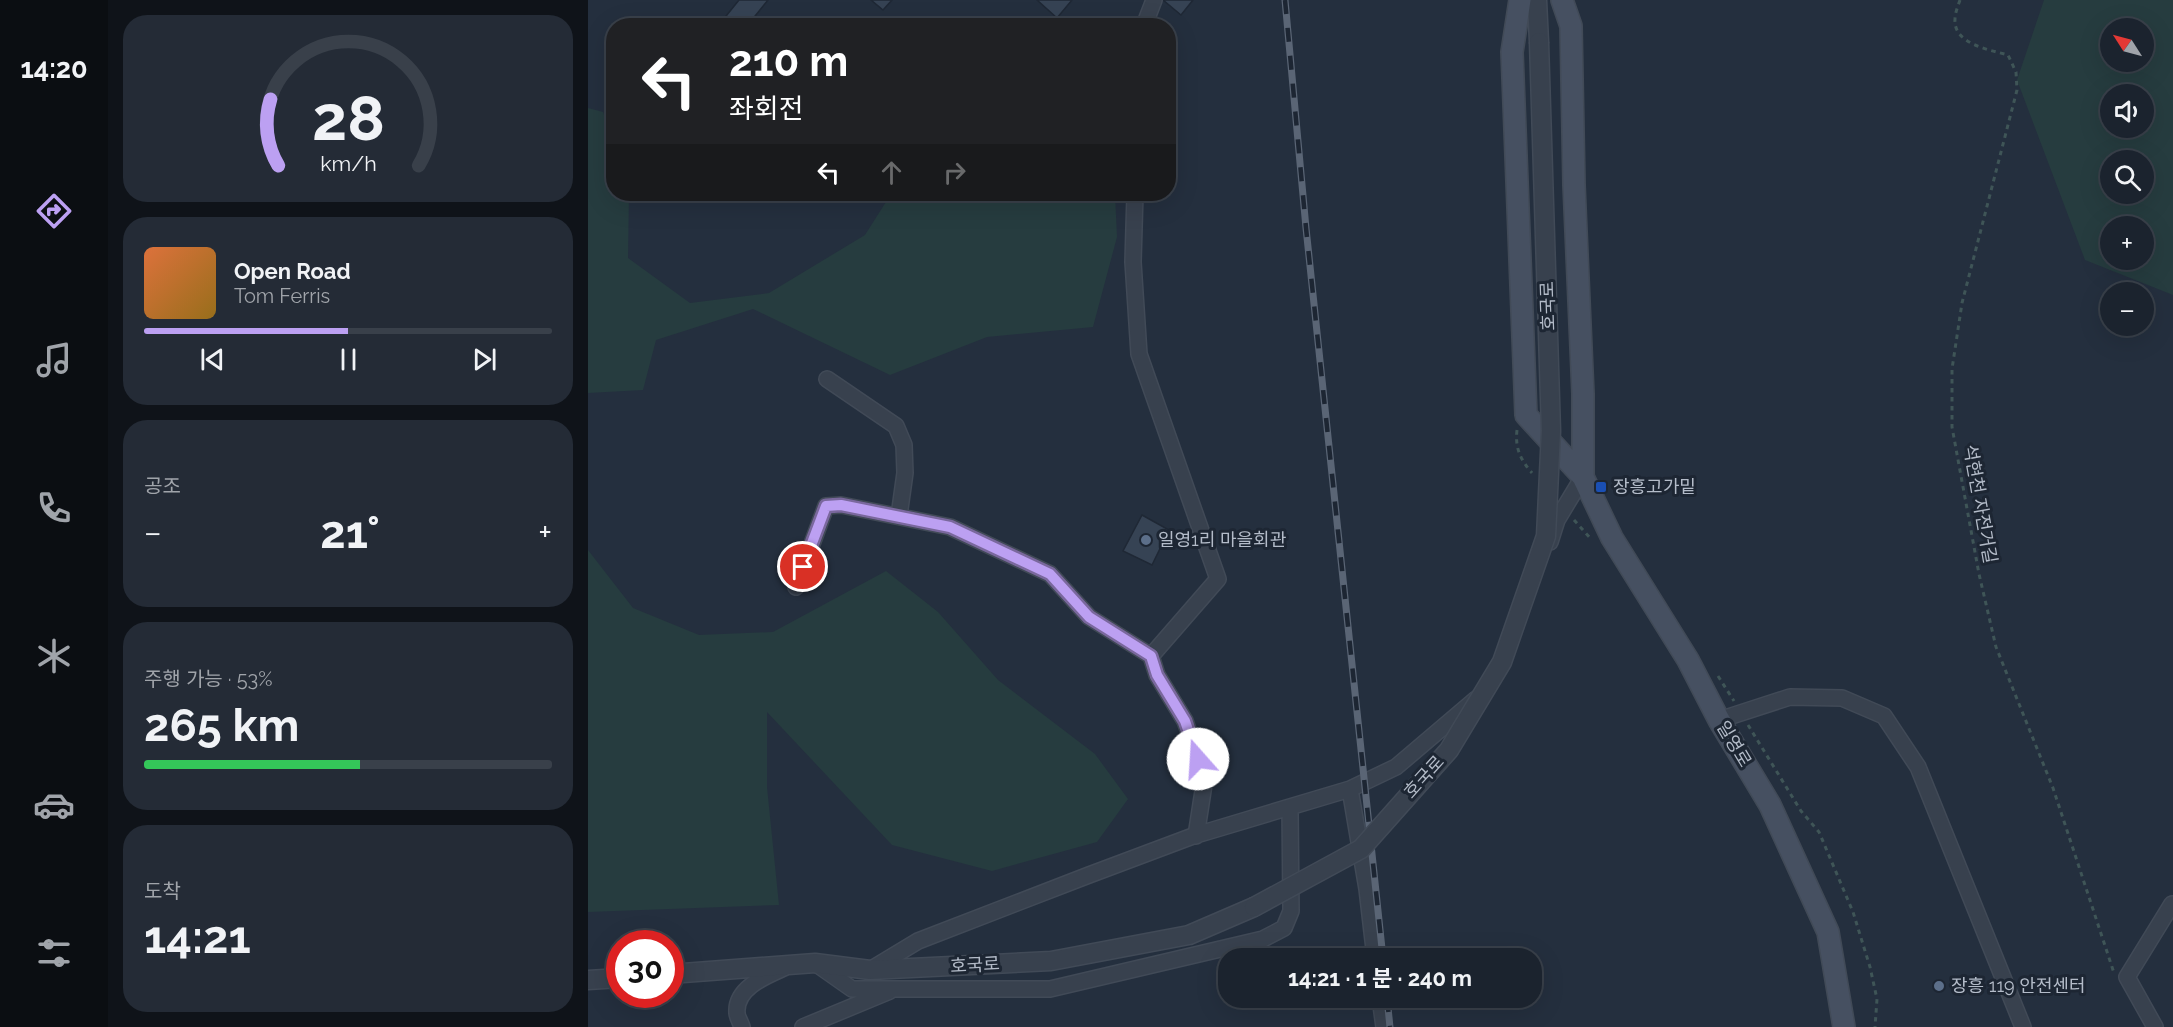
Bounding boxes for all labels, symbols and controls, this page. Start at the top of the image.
north arrow [2100,18,2154,72]
map controls [2100,18,2154,336]
text: 210 m [729,37,848,86]
icon: left [630,42,708,120]
text: 14:20 [20,53,88,84]
text: 28 [312,81,384,155]
button: sound [2100,84,2154,138]
text: 좌회전 [729,93,804,124]
button: search [2100,150,2154,204]
text: km/h [320,151,376,176]
icon: left [812,156,845,189]
icon: ahead [875,156,908,189]
icon: right [938,156,971,189]
icon: directions [33,190,75,232]
button: + [2100,216,2154,270]
text: Open Road [234,258,351,284]
street label: 호국로 [1536,281,1559,331]
button: − [2100,282,2154,336]
text: Tom Ferris [234,284,330,308]
icon: music [33,339,75,381]
icon: previous [196,343,229,376]
icon: pause [332,343,365,376]
icon: next [468,343,501,376]
street label: 석현천 자전거길 [1960,443,2001,565]
text: 공조 [144,474,181,498]
place label: 장흥고가밑 [1613,476,1696,497]
marker: 장흥고가밑 [1594,480,1608,494]
icon: phone [33,487,75,529]
text: 21° [320,506,380,559]
text: − [144,513,162,552]
text: + [538,513,552,552]
place label: 일영1리 마을회관 [1158,529,1287,550]
marker: 일영1리 마을회관 [1139,533,1153,547]
pin [777,541,828,592]
icon: arrive [786,550,819,583]
icon: climate [33,635,75,677]
text: 주행 가능 · 53% [144,667,273,691]
text: 265 km [144,699,299,752]
street label: 일영로 [1713,717,1756,770]
position arrow [1166,727,1230,791]
street label: 호국로 [1399,751,1448,802]
icon: car [33,784,75,826]
text: 도착 [144,879,181,903]
text: 14:21 [144,911,251,964]
speed limit sign: 30 [606,930,684,1008]
icon: filters [33,932,75,974]
street label: 호국로 [950,953,1000,976]
text: 14:21 · 1 분 · 240 m [1288,965,1472,991]
place label: 장흥 119 안전센터 [1951,975,2086,996]
marker: 장흥 119 안전센터 [1932,979,1946,993]

